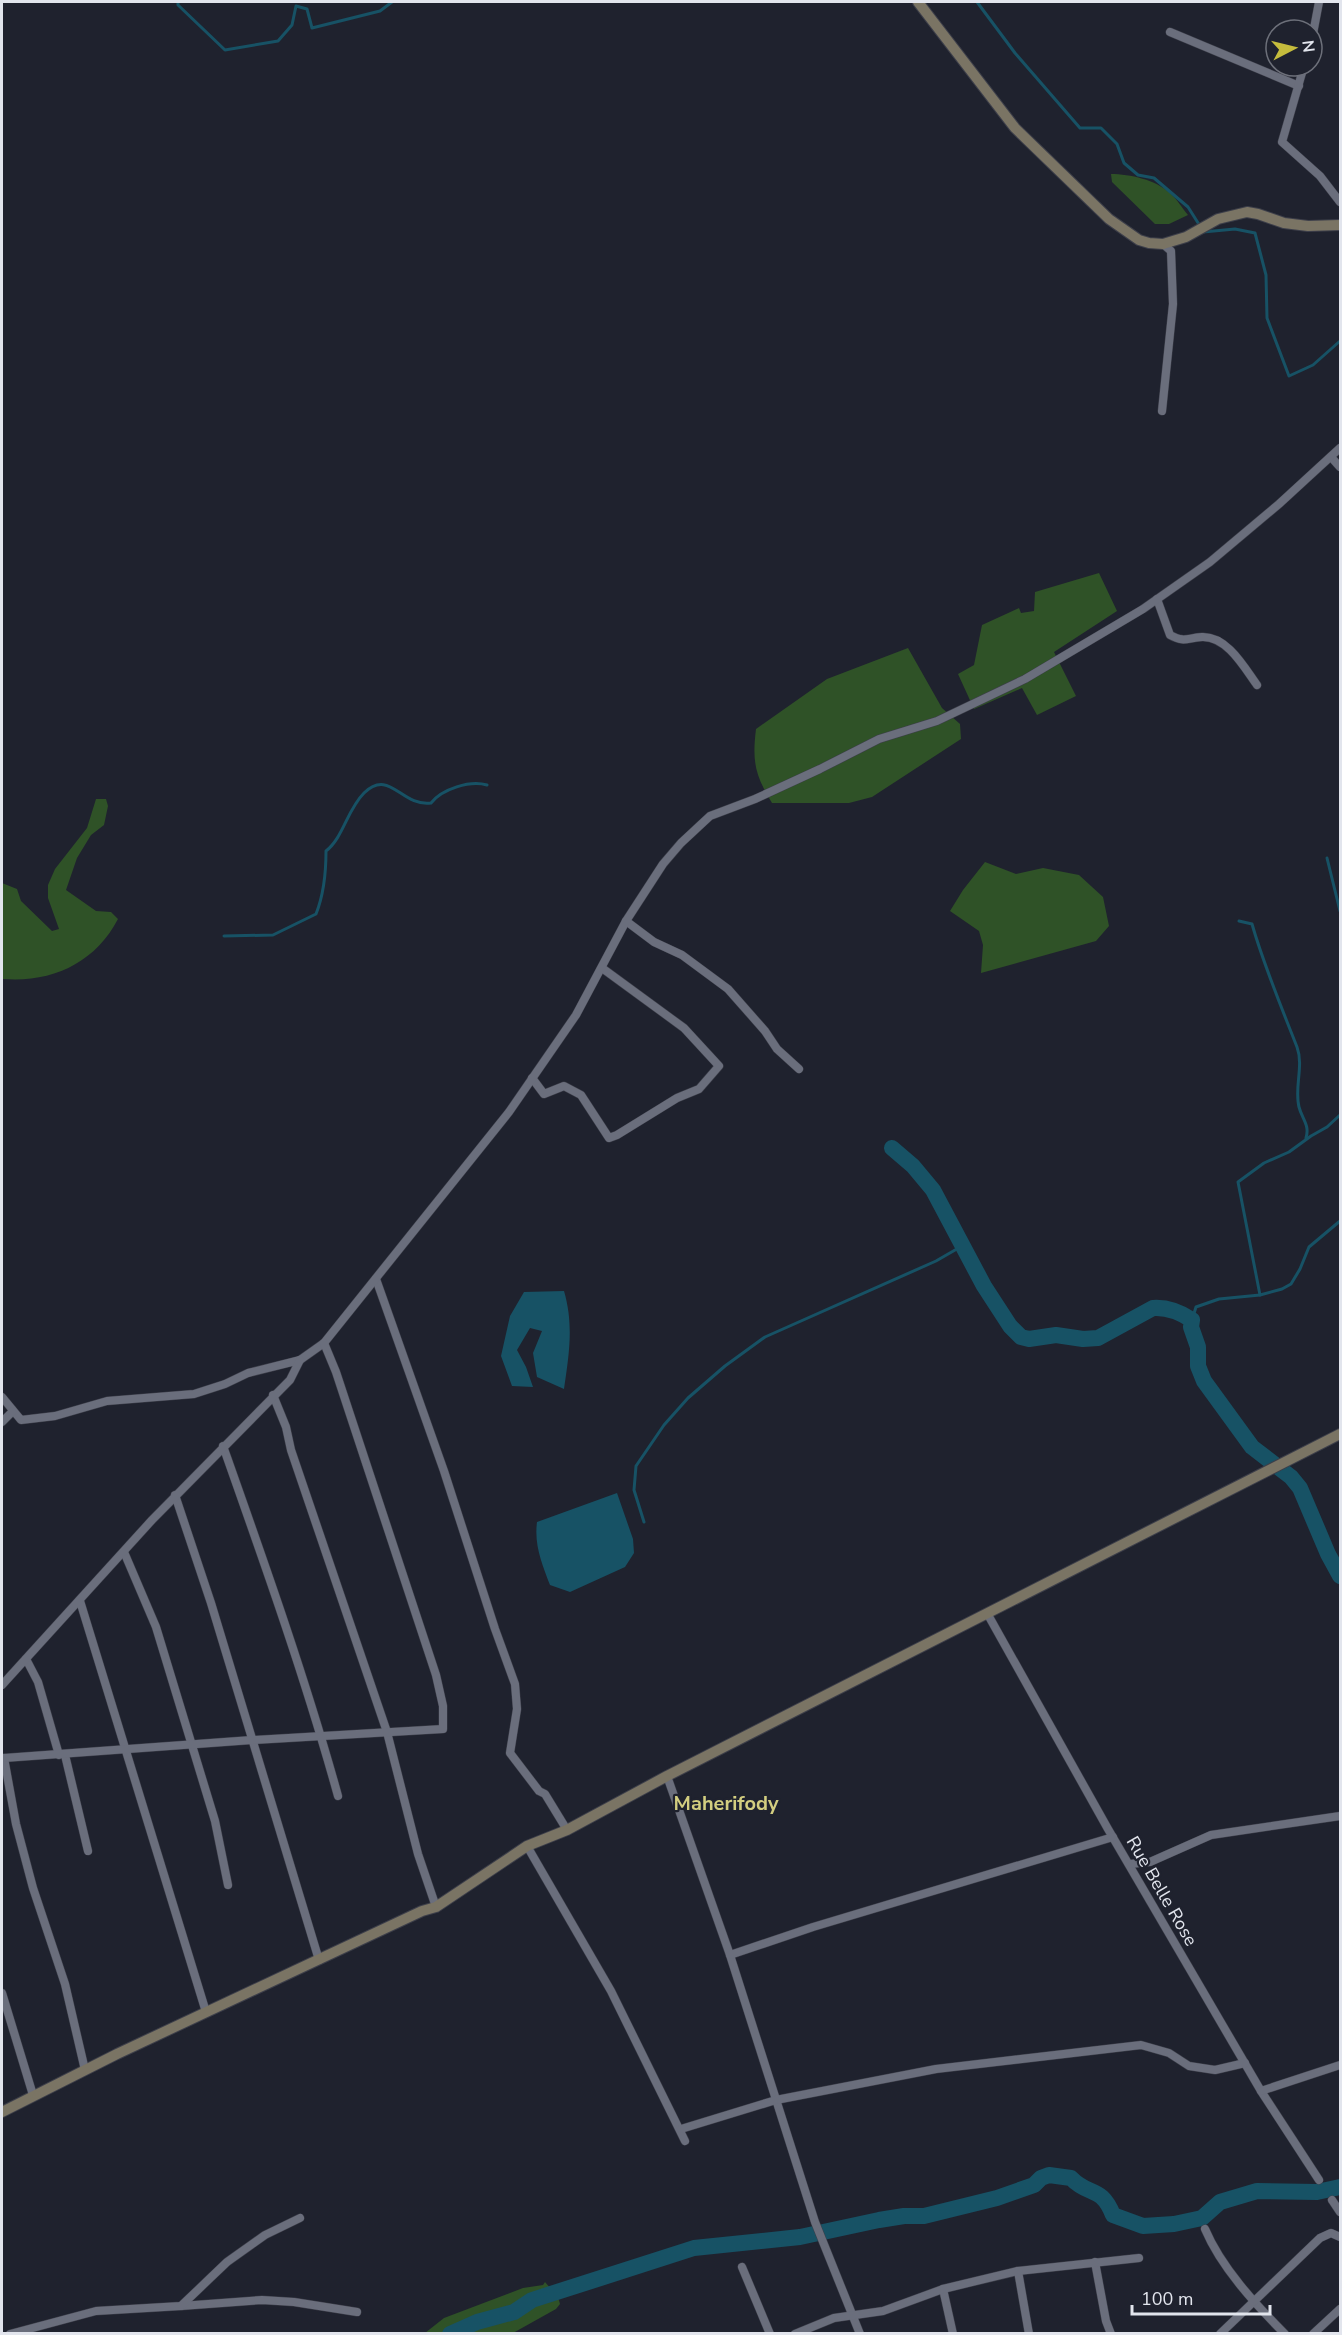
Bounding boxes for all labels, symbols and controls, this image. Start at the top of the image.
north arrow [1264,18,1324,78]
text: N [1296,39,1320,54]
district label: Maherifody [674,1790,779,1817]
street label: Rue Belle Rose [1121,1832,1203,1950]
scale bar [1132,2278,1270,2316]
text: 100 m [1141,2287,1193,2311]

